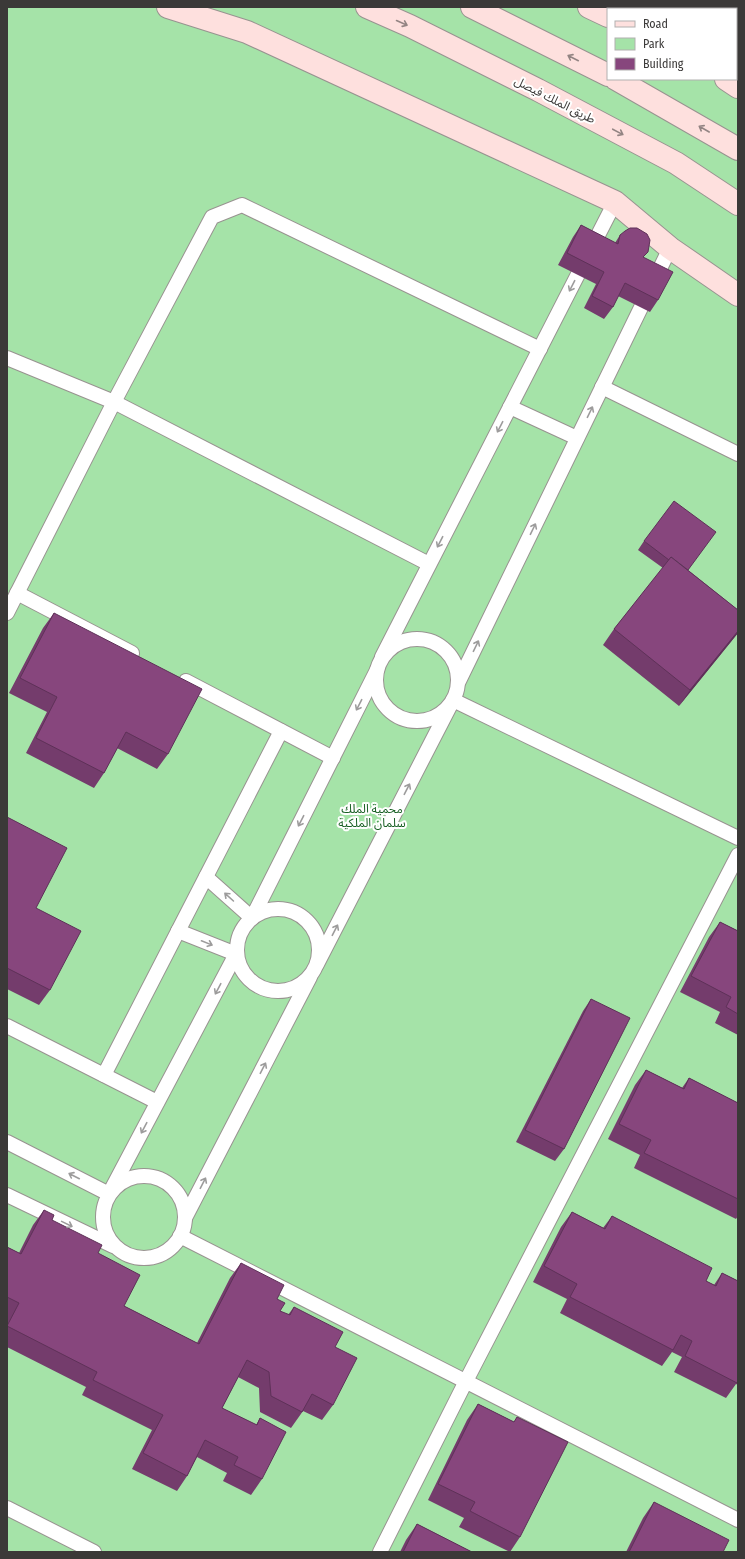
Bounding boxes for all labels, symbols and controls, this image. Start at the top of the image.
legend [607,8,737,80]
text: Road [643,17,668,31]
one-way arrow [396,19,408,27]
text: Park [643,37,665,51]
one-way arrow [567,54,579,61]
text: Building [643,57,684,71]
street label: طريق الملك فيصل [512,74,598,127]
one-way arrow [698,125,710,133]
one-way arrow [612,129,624,137]
one-way arrow [568,280,575,292]
one-way arrow [587,406,594,418]
one-way arrow [495,421,503,433]
one-way arrow [530,523,537,535]
one-way arrow [436,536,443,548]
one-way arrow [473,640,480,652]
one-way arrow [355,699,362,711]
one-way arrow [404,783,411,795]
park label: محمية الملك سلمان الملكية [338,802,406,830]
one-way arrow [297,815,304,827]
one-way arrow [224,893,234,902]
one-way arrow [331,924,339,936]
one-way arrow [200,939,212,947]
one-way arrow [213,983,221,995]
one-way arrow [260,1062,267,1074]
one-way arrow [139,1122,147,1134]
one-way arrow [68,1172,80,1180]
one-way arrow [200,1177,207,1189]
one-way arrow [61,1221,73,1228]

